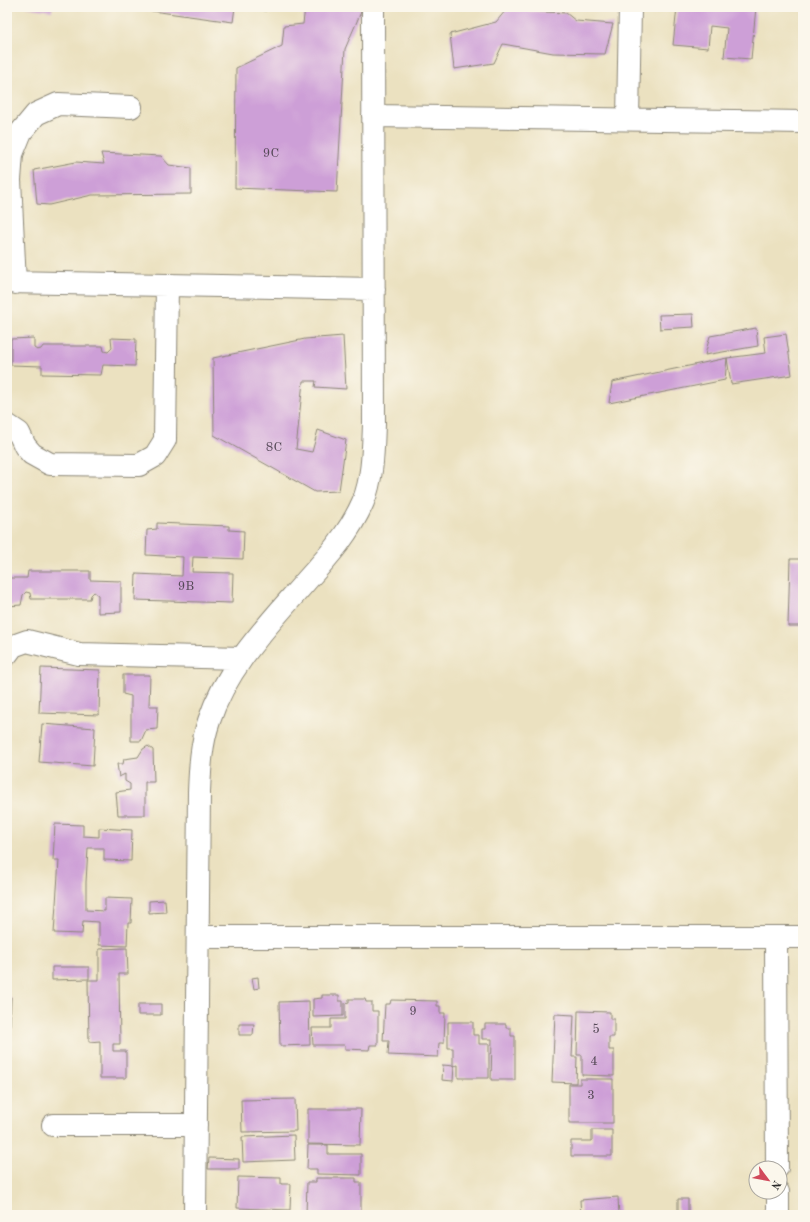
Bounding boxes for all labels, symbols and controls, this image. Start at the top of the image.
house number: 9C [263,147,279,160]
house number: 8C [266,441,282,454]
house number: 9B [178,580,194,593]
house number: 9 [409,1005,417,1018]
house number: 5 [592,1023,600,1036]
house number: 4 [590,1055,598,1068]
house number: 3 [587,1089,595,1102]
north arrow [748,1160,788,1200]
text: N [768,1178,782,1191]

